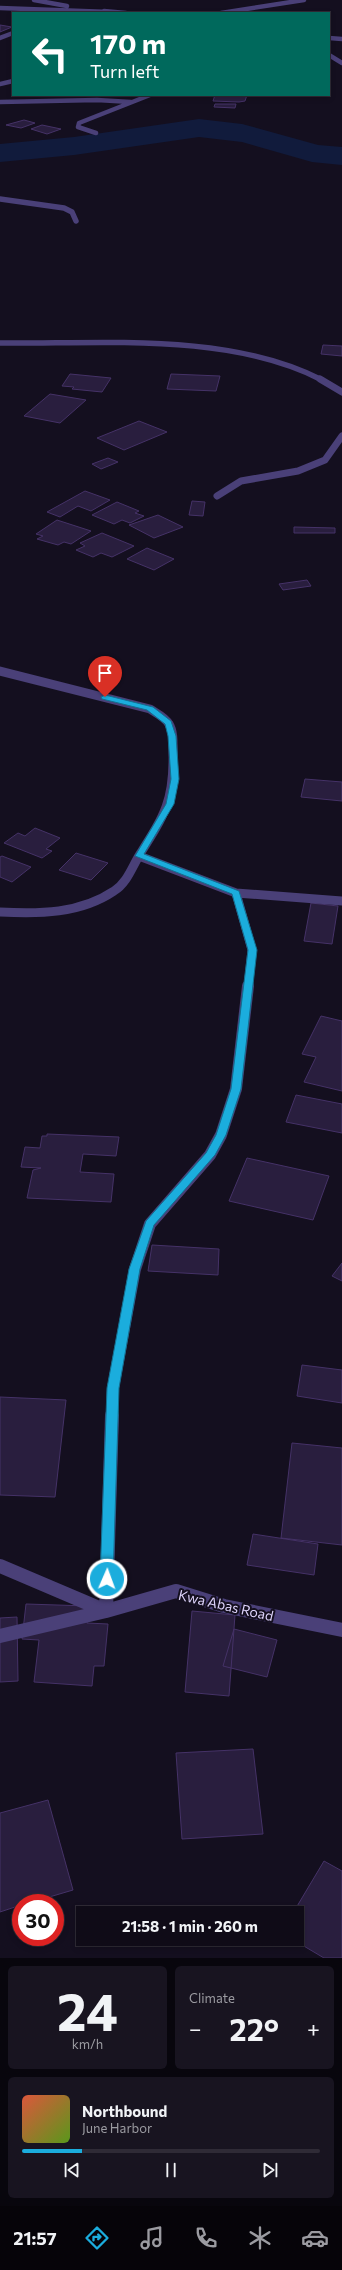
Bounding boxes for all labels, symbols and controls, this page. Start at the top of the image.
text: 170 m [90,26,166,60]
icon: left [24,28,76,80]
text: Turn left [90,60,159,82]
pin [88,656,122,697]
icon: arrive [94,662,116,684]
position arrow [86,1558,128,1600]
street label: Kwa Abas Road [177,1586,275,1624]
speed limit sign: 30 [12,1894,64,1946]
text: 21:58 · 1 min · 260 m [122,1917,258,1935]
text: 24 [57,1978,118,2042]
text: Climate [189,1990,235,2006]
text: 22° [230,2010,279,2047]
text: − [189,2015,202,2042]
text: + [307,2015,320,2042]
text: km/h [72,2036,103,2052]
text: Northbound [82,2102,167,2120]
text: June Harbor [82,2120,152,2136]
icon: previous [61,2159,83,2181]
icon: pause [160,2159,182,2181]
icon: next [259,2159,281,2181]
icon: directions [83,2224,111,2252]
icon: music [138,2224,166,2252]
icon: phone [192,2224,220,2252]
icon: climate [246,2224,274,2252]
icon: car [301,2224,329,2252]
text: 21:57 [13,2227,57,2249]

